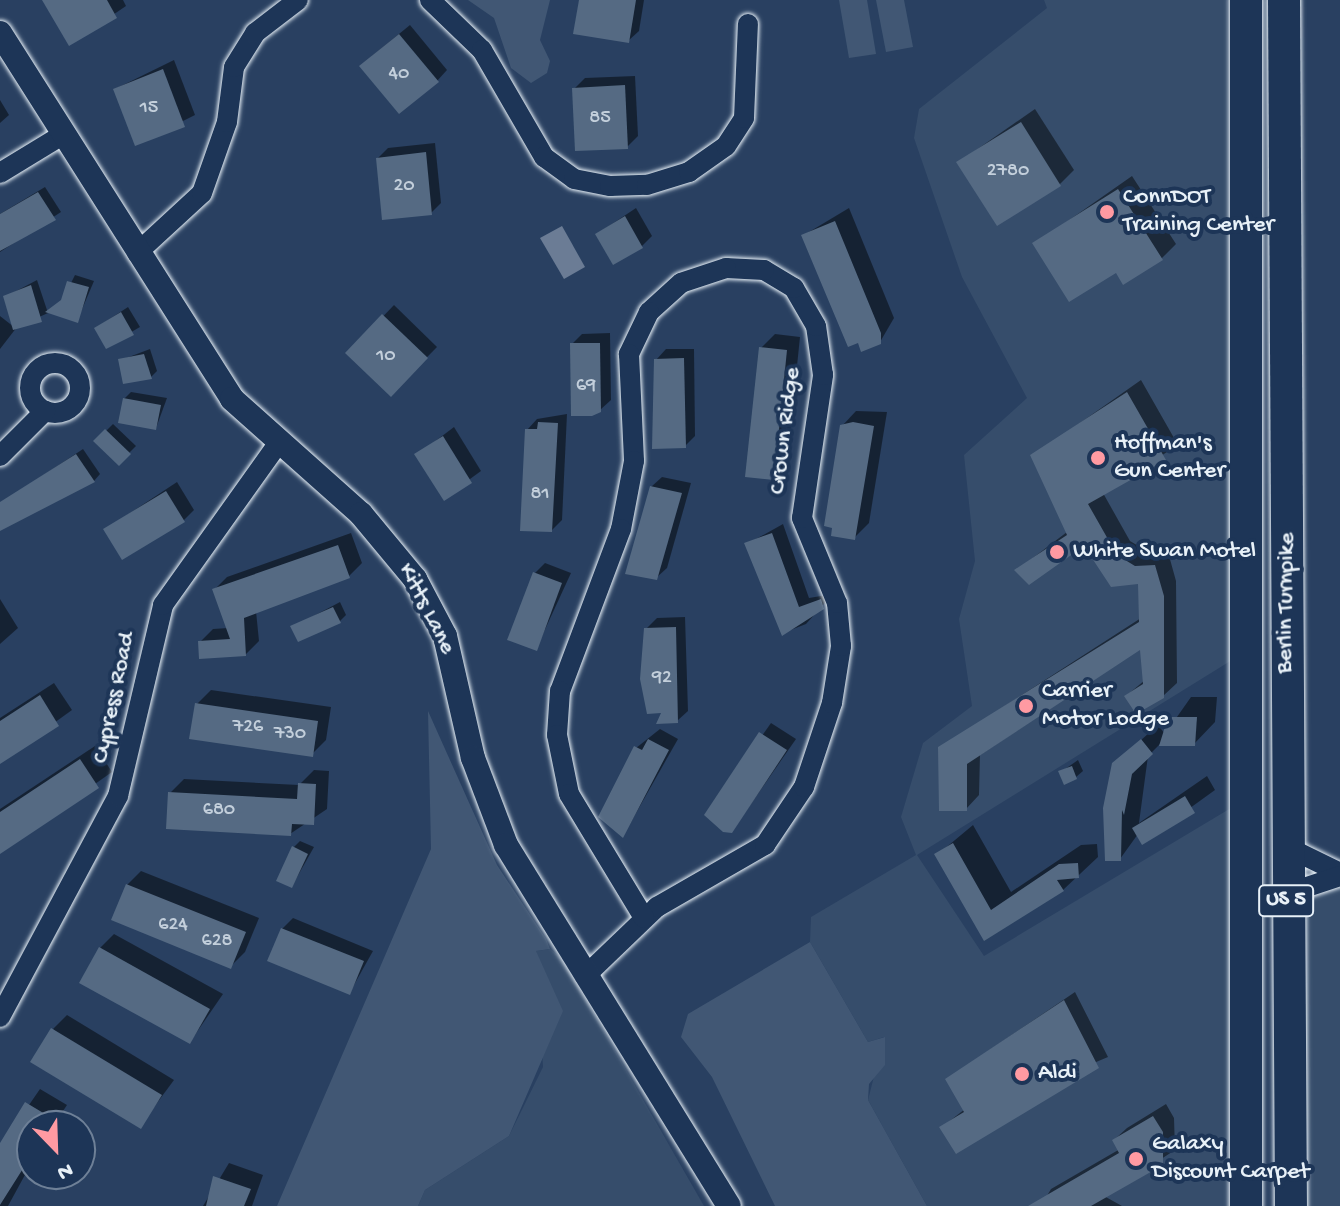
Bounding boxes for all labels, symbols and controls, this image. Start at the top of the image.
house number: 40 [389,62,409,86]
house number: 15 [140,96,158,120]
house number: 85 [589,106,611,130]
house number: 2780 [987,159,1029,183]
house number: 20 [393,174,415,198]
place label: ConnDOT Training Center [1123,184,1274,240]
marker: ConnDOT Training Center [1098,203,1116,221]
house number: 10 [376,344,396,368]
street label: Crown Ridge [764,366,808,496]
house number: 69 [576,374,596,398]
place label: Hoffman's Gun Center [1114,430,1225,486]
marker: Hoffman's Gun Center [1089,449,1107,467]
house number: 81 [530,482,550,506]
street label: Berlin Turnpike [1271,532,1303,674]
place label: White Swan Motel [1073,538,1256,566]
marker: White Swan Motel [1048,543,1066,561]
street label: Kitts Lane [391,559,461,659]
street label: Cypress Road [87,630,143,766]
house number: 92 [652,666,672,690]
place label: Carrier Motor Lodge [1042,678,1169,734]
marker: Carrier Motor Lodge [1017,697,1035,715]
house number: 726 [233,715,263,739]
house number: 730 [274,722,306,746]
house number: 680 [203,798,235,822]
road number: US 5 [1258,883,1314,919]
house number: 624 [158,913,188,937]
house number: 628 [202,929,232,953]
place label: Aldi [1038,1060,1077,1088]
marker: Aldi [1013,1065,1031,1083]
north arrow [16,1110,96,1190]
place label: Galaxy Discount Carpet [1152,1131,1309,1187]
marker: Galaxy Discount Carpet [1127,1150,1145,1168]
text: N [53,1155,76,1185]

